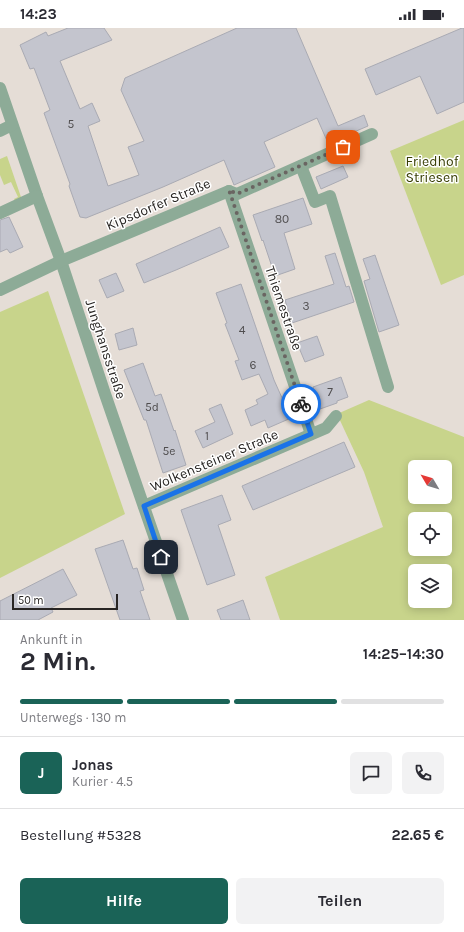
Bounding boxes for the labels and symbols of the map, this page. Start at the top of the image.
house number: 5 [68,117,75,131]
pin [326,130,360,164]
park label: Friedhof Striesen [405,153,459,186]
street label: Kipsdorfer Straße [103,175,213,234]
house number: 80 [275,212,289,226]
street label: Thiemestraße [261,264,306,353]
street label: Junghansstraße [81,297,130,401]
house number: 3 [302,299,310,313]
house number: 4 [239,323,246,337]
house number: 6 [250,358,257,372]
courier [281,384,321,424]
house number: 7 [327,385,333,399]
house number: 5d [145,400,159,414]
street label: Wolkensteiner Straße [148,426,281,495]
house number: 1 [205,429,209,443]
house number: 5e [163,444,175,458]
north arrow [408,460,452,504]
pin [144,540,178,574]
scale bar [12,592,118,611]

